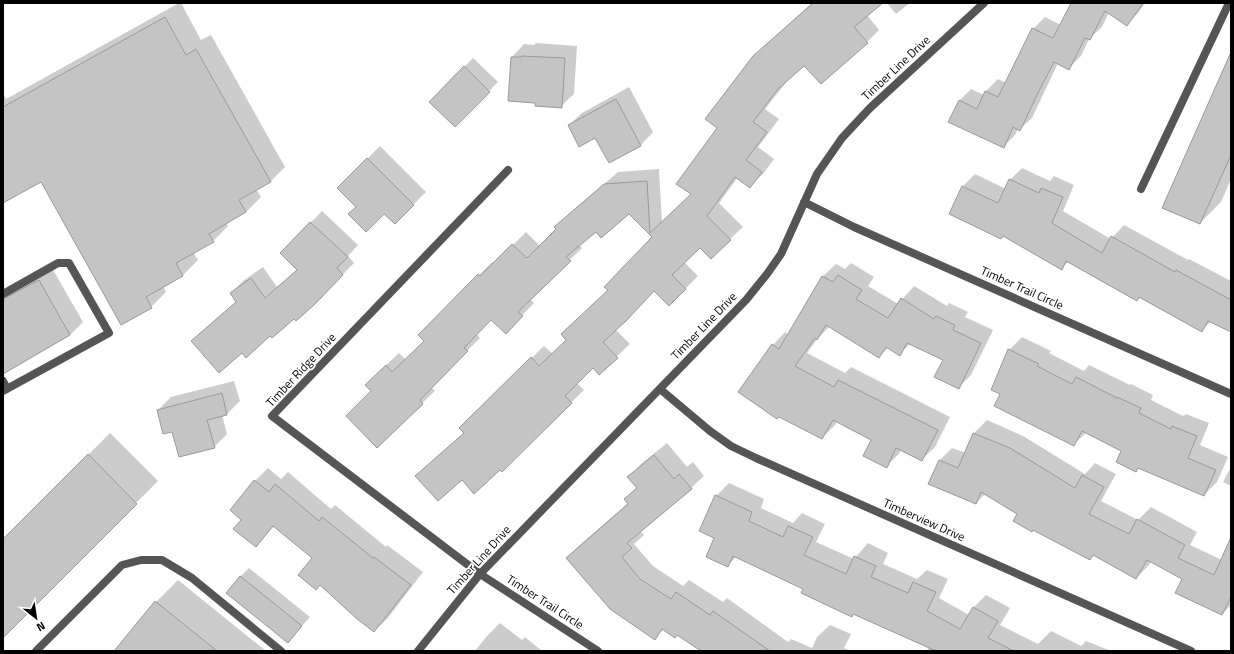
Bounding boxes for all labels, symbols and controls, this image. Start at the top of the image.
street label: Timber Line Drive [857,31,934,105]
street label: Timber Trail Circle [978,261,1067,314]
street label: Timber Line Drive [666,287,741,364]
street label: Timber Ridge Drive [261,328,340,411]
street label: Timberview Drive [880,493,968,546]
street label: Timber Line Drive [442,521,515,599]
street label: Timber Trail Circle [503,569,588,634]
north arrow [16,598,56,638]
text: N [34,618,48,635]

